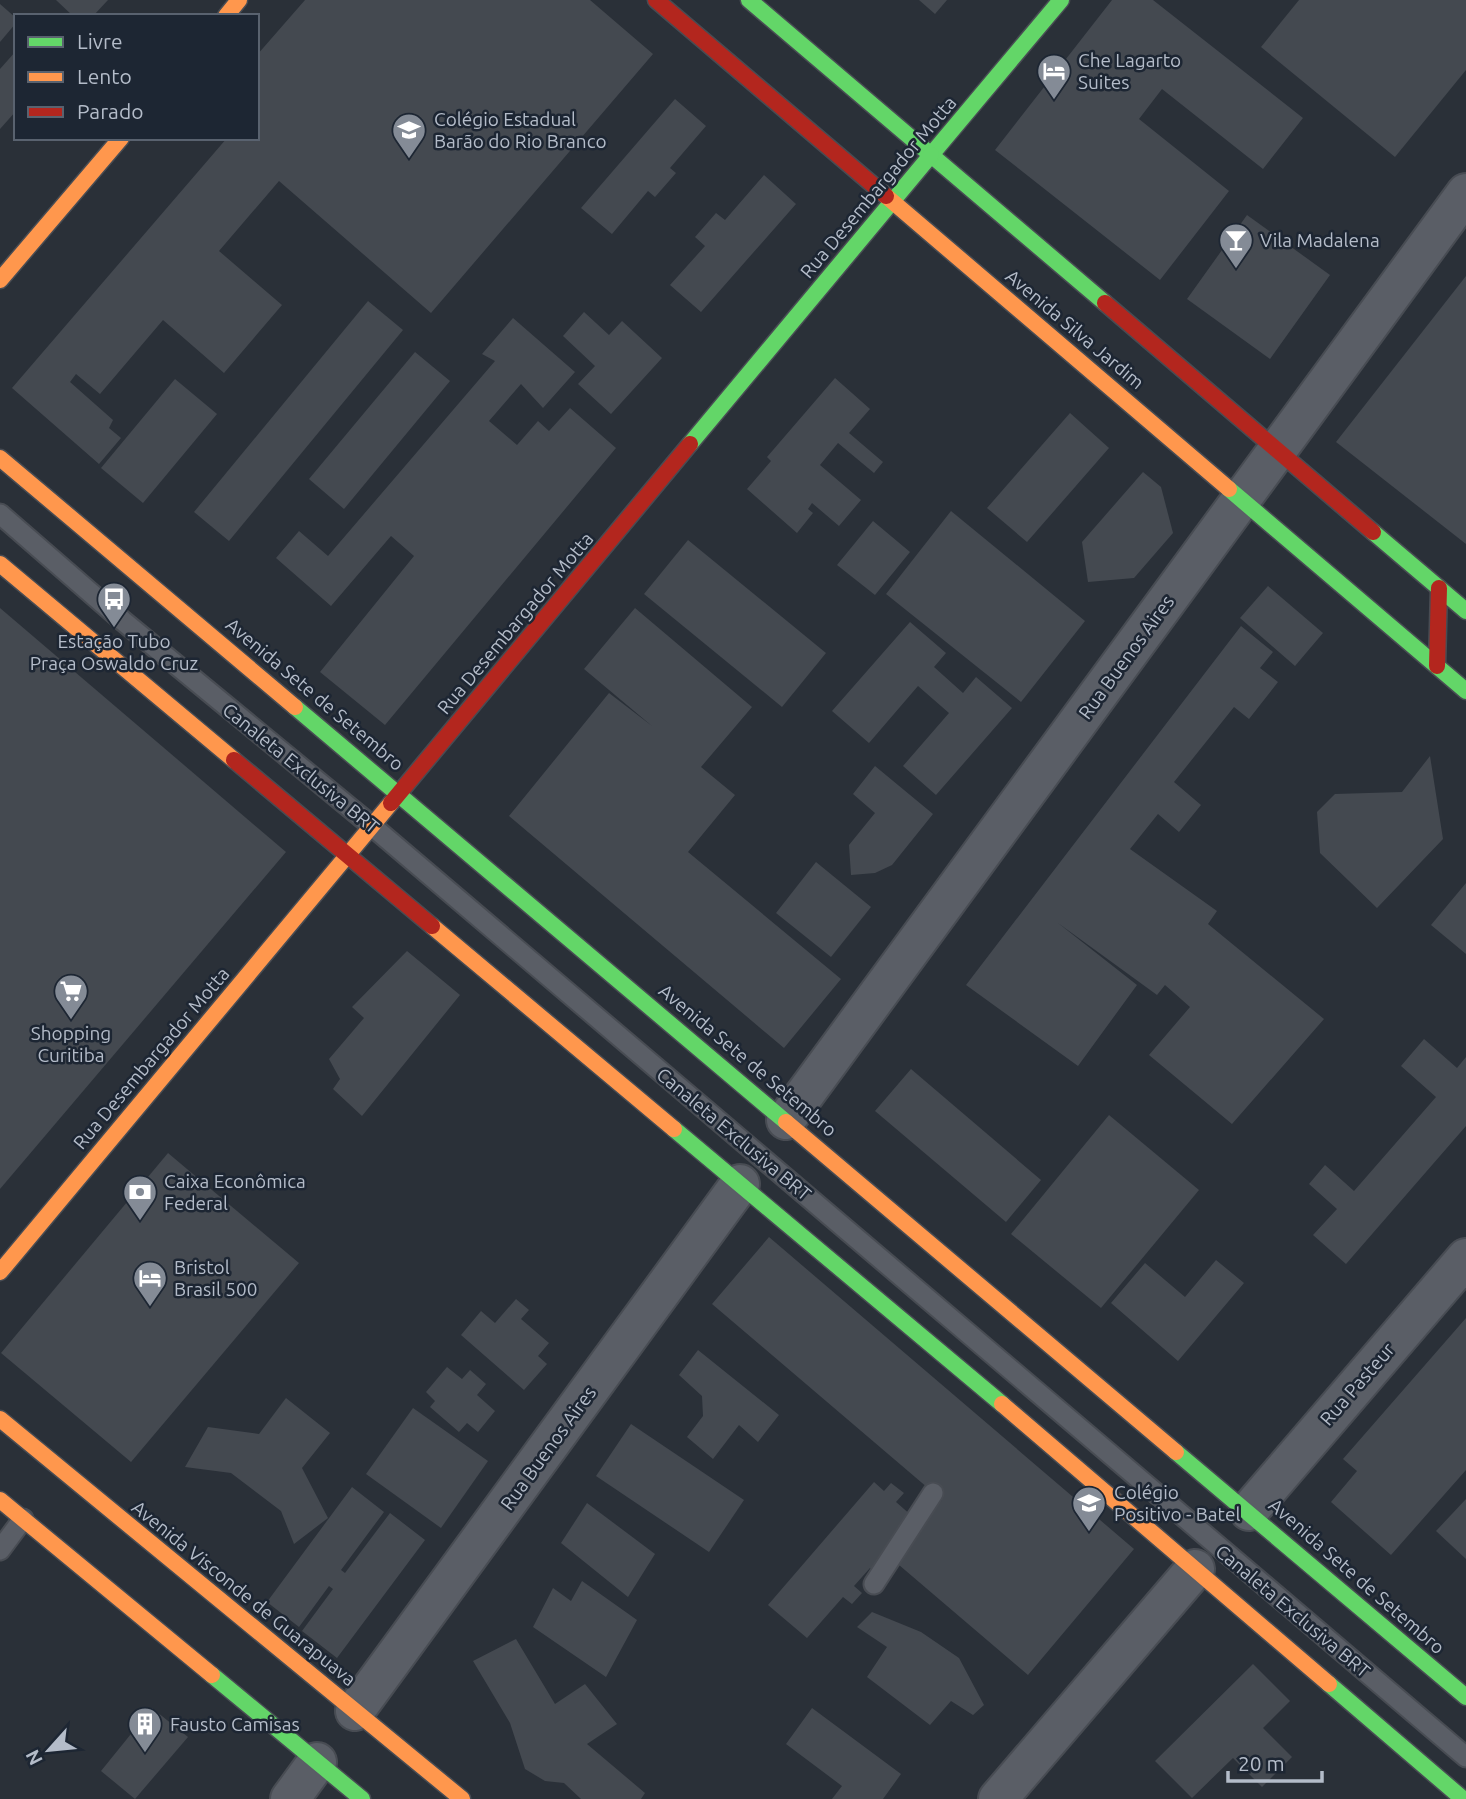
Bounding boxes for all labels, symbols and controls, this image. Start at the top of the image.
legend [14,14,259,140]
text: Livre [77,29,123,53]
place label: Che Lagarto Suites [1078,49,1181,93]
hotel icon: Che Lagarto Suites [1035,52,1073,101]
text: Lento [77,64,132,88]
street label: Rua Desembargador Motta [795,92,961,282]
text: Parado [77,99,143,123]
place label: Colégio Estadual Barão do Rio Branco [434,108,607,152]
school or university icon: Colégio Estadual Barão do Rio Branco [390,111,428,160]
bar icon: Vila Madalena [1217,221,1255,270]
place label: Vila Madalena [1260,229,1380,251]
street label: Avenida Silva Jardim [1001,265,1149,393]
street label: Rua Desembargador Motta [432,528,598,718]
bus stop icon: Estação Tubo Praça Oswaldo Cruz [95,580,133,629]
street label: Rua Buenos Aires [1074,591,1178,723]
street label: Avenida Sete de Setembro [222,613,408,775]
place label: Estação Tubo Praça Oswaldo Cruz [30,630,199,674]
street label: Canaleta Exclusiva BRT [218,698,384,838]
street label: Rua Desembargador Motta [68,963,234,1153]
supermarket icon: Shopping Curitiba [52,972,90,1021]
street label: Avenida Sete de Setembro [655,979,841,1141]
place label: Shopping Curitiba [31,1022,111,1066]
street label: Canaleta Exclusiva BRT [652,1063,816,1205]
place label: Caixa Econômica Federal [164,1170,306,1214]
bank icon: Caixa Econômica Federal [121,1173,159,1222]
place label: Bristol Brasil 500 [174,1256,257,1300]
hotel icon: Bristol Brasil 500 [131,1259,169,1308]
street label: Rua Pasteur [1315,1338,1399,1430]
street label: Rua Buenos Aires [496,1382,600,1514]
place label: Colégio Positivo - Batel [1114,1481,1240,1525]
school or university icon: Colégio Positivo - Batel [1070,1484,1108,1533]
street label: Avenida Sete de Setembro [1265,1494,1449,1658]
street label: Avenida Visconde de Guarapuava [128,1496,360,1690]
street label: Canaleta Exclusiva BRT [1211,1540,1375,1682]
building icon: Fausto Camisas [126,1705,164,1754]
place label: Fausto Camisas [170,1713,300,1735]
north arrow [14,1715,84,1785]
scale bar [1228,1740,1322,1784]
text: N [21,1746,47,1769]
text: 20 m [1238,1751,1285,1775]

